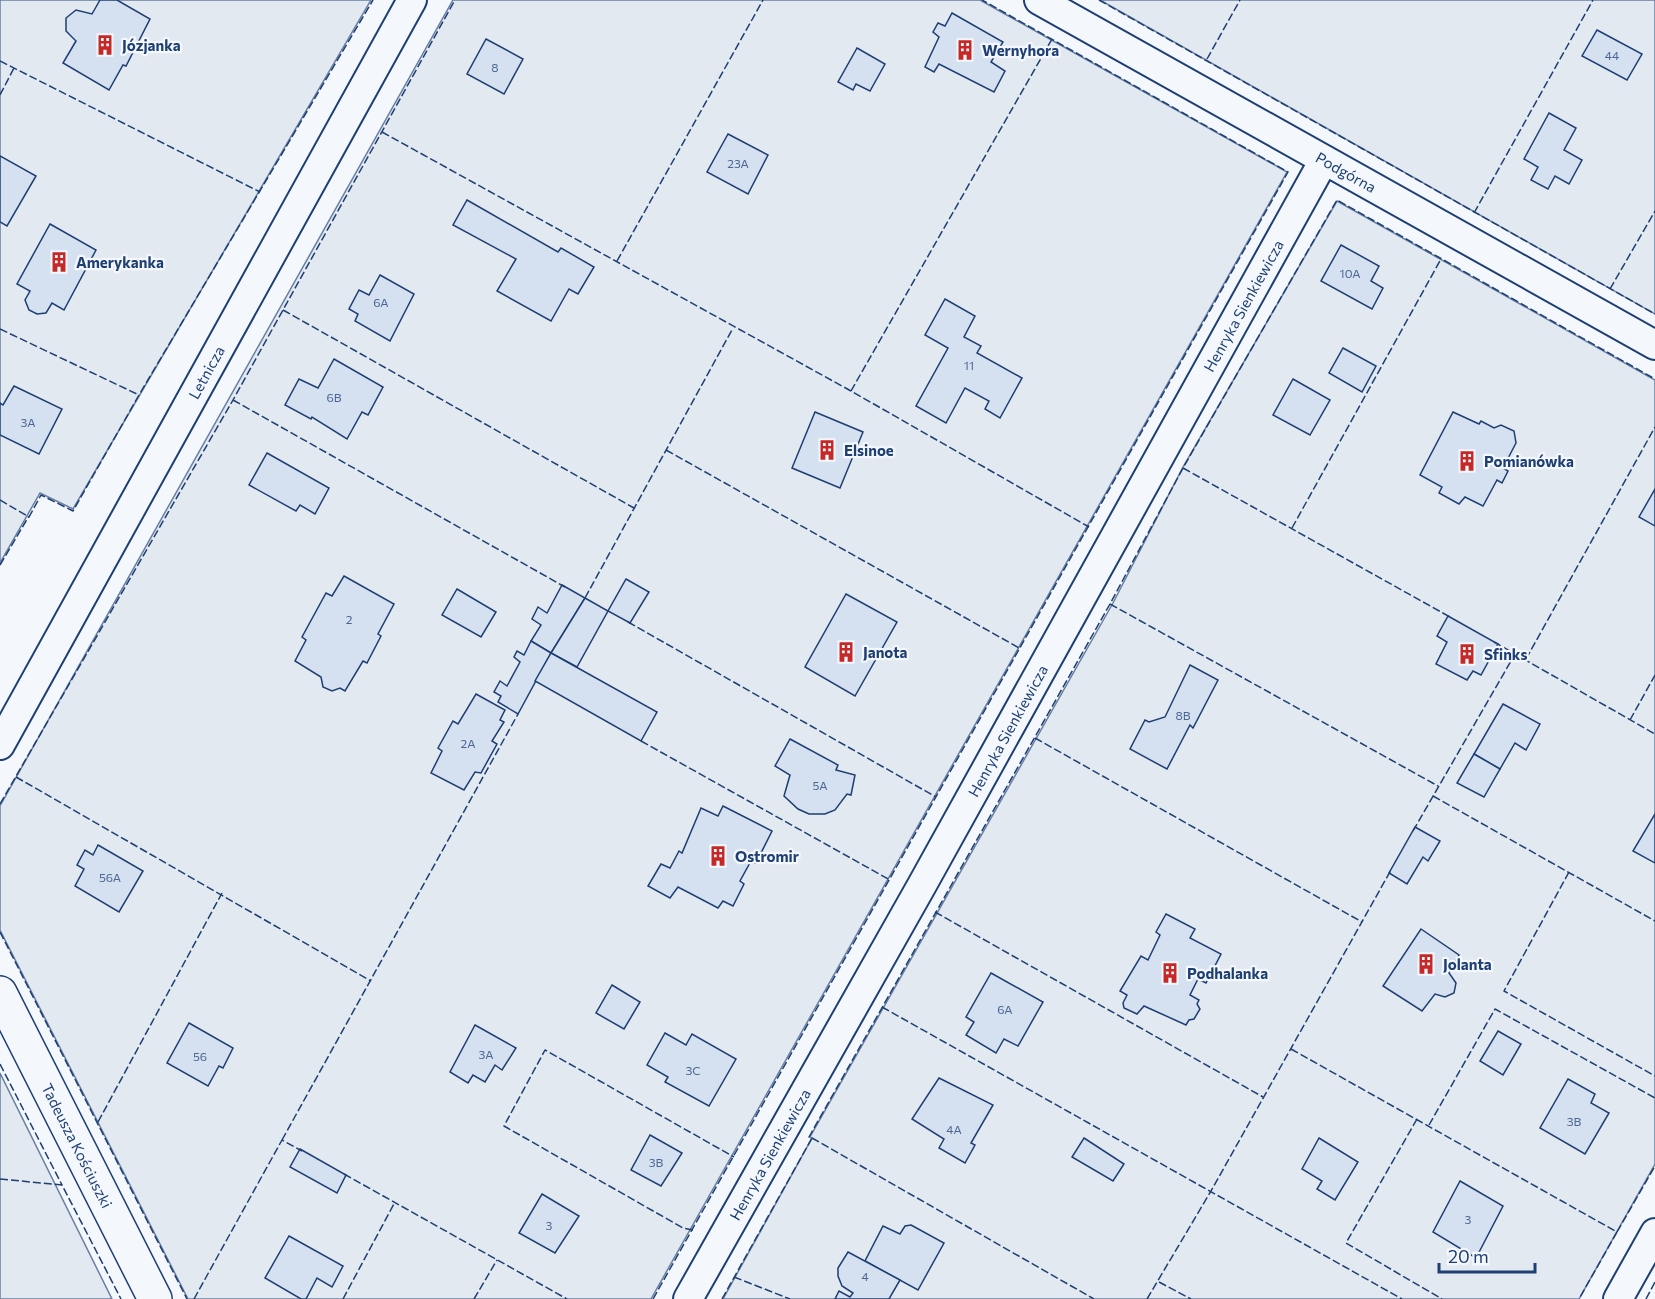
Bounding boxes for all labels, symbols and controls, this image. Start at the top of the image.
building icon: Józjanka [93,33,117,57]
place label: Józjanka [122,36,181,54]
building icon: Wernyhora [953,38,977,62]
place label: Wernyhora [982,41,1059,59]
house number: 44 [1605,48,1619,62]
house number: 8 [491,60,499,74]
street label: Podgórna [1313,148,1379,196]
house number: 23A [727,156,749,170]
street label: Henryka Sienkiewicza [1199,237,1287,375]
building icon: Amerykanka [47,250,71,274]
place label: Amerykanka [76,253,164,271]
house number: 10A [1340,266,1360,280]
house number: 6A [373,295,389,309]
street label: Letnicza [184,343,228,402]
house number: 11 [964,358,974,372]
house number: 6B [326,390,342,404]
house number: 3A [21,415,35,429]
building icon: Elsinoe [815,438,839,462]
place label: Elsinoe [844,441,894,459]
building icon: Pomianówka [1455,449,1479,473]
place label: Pomianówka [1484,452,1574,470]
house number: 2 [346,612,353,626]
building icon: Janota [834,640,858,664]
building icon: Sfinks [1455,642,1479,666]
place label: Janota [863,643,908,661]
place label: Sfinks [1484,645,1527,663]
street label: Henryka Sienkiewicza [964,662,1051,800]
house number: 8B [1175,708,1191,722]
house number: 2A [461,736,475,750]
house number: 5A [813,778,827,792]
building icon: Ostromir [706,844,730,868]
place label: Ostromir [735,847,799,865]
house number: 56A [99,870,121,884]
building icon: Jolanta [1414,952,1438,976]
place label: Jolanta [1443,955,1492,973]
building icon: Podhalanka [1158,961,1182,985]
place label: Podhalanka [1187,964,1268,982]
house number: 6A [997,1002,1013,1016]
house number: 3A [479,1047,493,1061]
house number: 56 [193,1049,207,1063]
house number: 3C [685,1063,701,1077]
street label: Tadeusza Kościuszki [38,1080,116,1211]
street label: Henryka Sienkiewicza [725,1086,814,1223]
house number: 3B [1567,1114,1582,1128]
house number: 4A [946,1122,962,1136]
house number: 3B [649,1155,664,1169]
house number: 3 [1465,1212,1472,1226]
house number: 3 [546,1218,553,1232]
scale bar [1439,1236,1535,1274]
text: 20 m [1448,1245,1489,1267]
house number: 4 [861,1269,869,1283]

